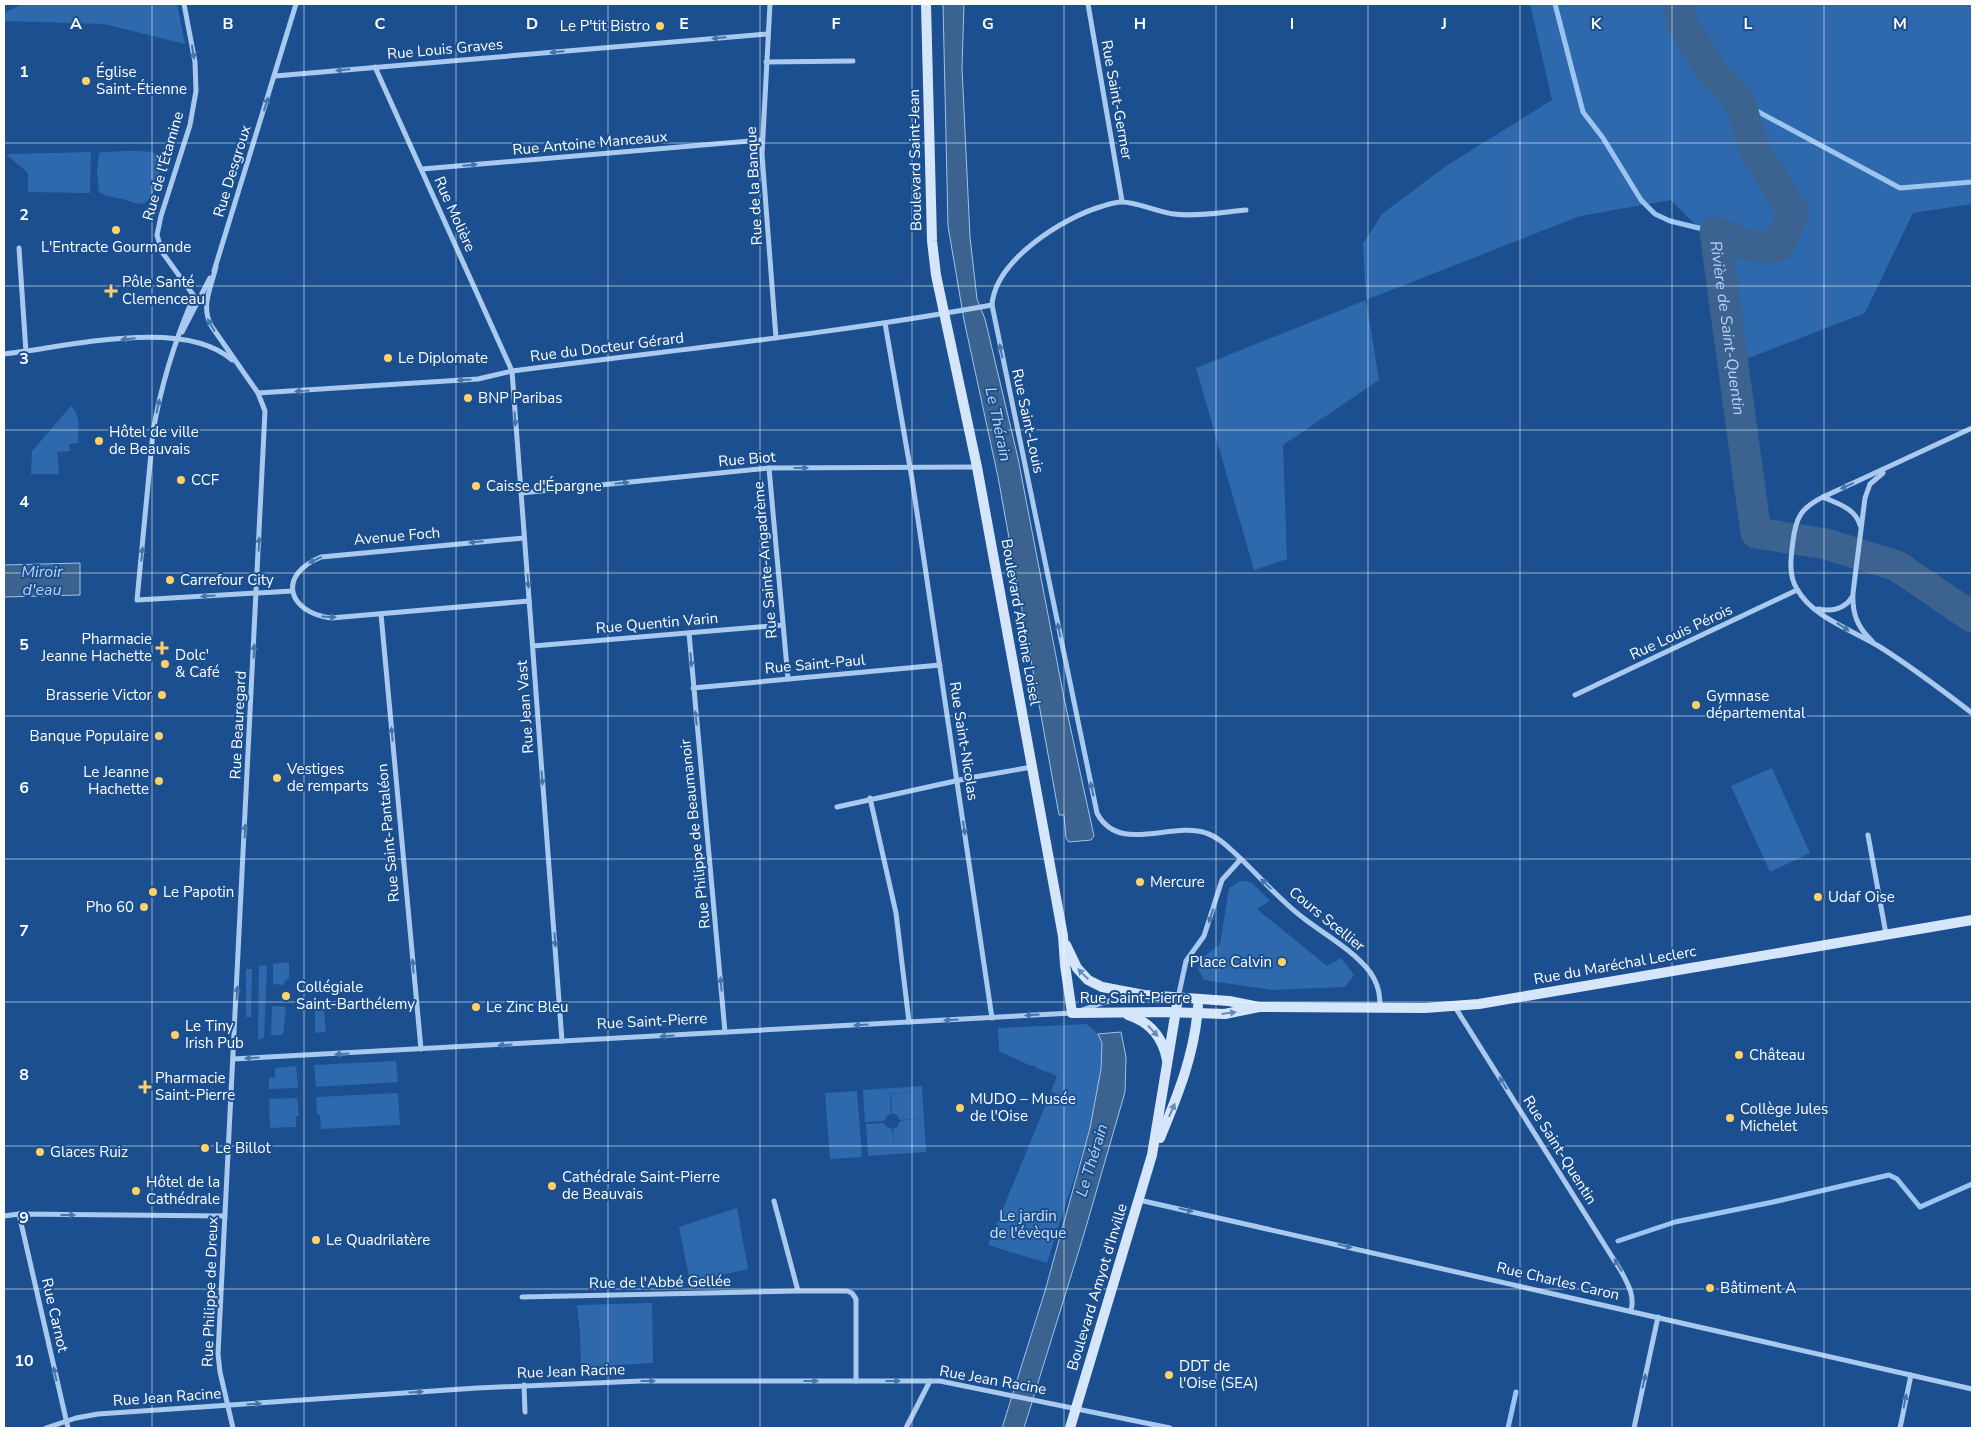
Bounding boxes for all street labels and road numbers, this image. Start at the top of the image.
street label: Rue Louis Graves [386,34,504,64]
street label: Rue Saint-Germer [1097,39,1137,162]
street label: Boulevard Saint-Jean [904,89,926,231]
street label: Rue de l'Étamine [138,109,188,223]
street label: Rue Desgroux [209,122,256,219]
street label: Rue Antoine Manceaux [512,126,668,160]
street label: Rue de la Banque [741,126,767,246]
street label: Rue Molière [429,173,481,255]
street label: Rue du Docteur Gérard [529,328,685,366]
street label: Rue Saint-Louis [1007,367,1049,475]
street label: Rue Biot [718,446,777,471]
street label: Rue Sainte-Angadrème [748,480,782,640]
street label: Avenue Foch [353,522,441,550]
street label: Boulevard Antoine Loisel [996,537,1046,707]
street label: Rue Louis Pérois [1626,599,1736,665]
street label: Rue Quentin Varin [595,608,719,638]
street label: Rue Saint-Paul [764,650,867,678]
street label: Rue Jean Vast [512,659,538,754]
street label: Rue Beauregard [225,670,251,780]
street label: Rue Saint-Nicolas [945,680,983,802]
street label: Rue Philippe de Beaumanoir [675,738,715,930]
street label: Rue Saint-Pantaléon [372,763,404,903]
street label: Cours Scellier [1285,882,1370,956]
street label: Rue du Maréchal Leclerc [1532,941,1698,989]
street label: Rue Saint-Pierre [1080,988,1190,1008]
street label: Rue Saint-Pierre [596,1008,708,1034]
street label: Rue Saint-Quentin [1519,1092,1601,1208]
street label: Boulevard Amyot d'Inville [1062,1201,1132,1373]
street label: Rue Philippe de Dreux [197,1216,223,1367]
street label: Rue Charles Caron [1495,1257,1621,1305]
street label: Rue de l'Abbé Gellée [589,1271,731,1293]
street label: Rue Carnot [37,1276,73,1355]
street label: Rue Jean Racine [517,1359,625,1383]
street label: Rue Jean Racine [938,1361,1048,1399]
street label: Rue Jean Racine [112,1383,222,1411]

